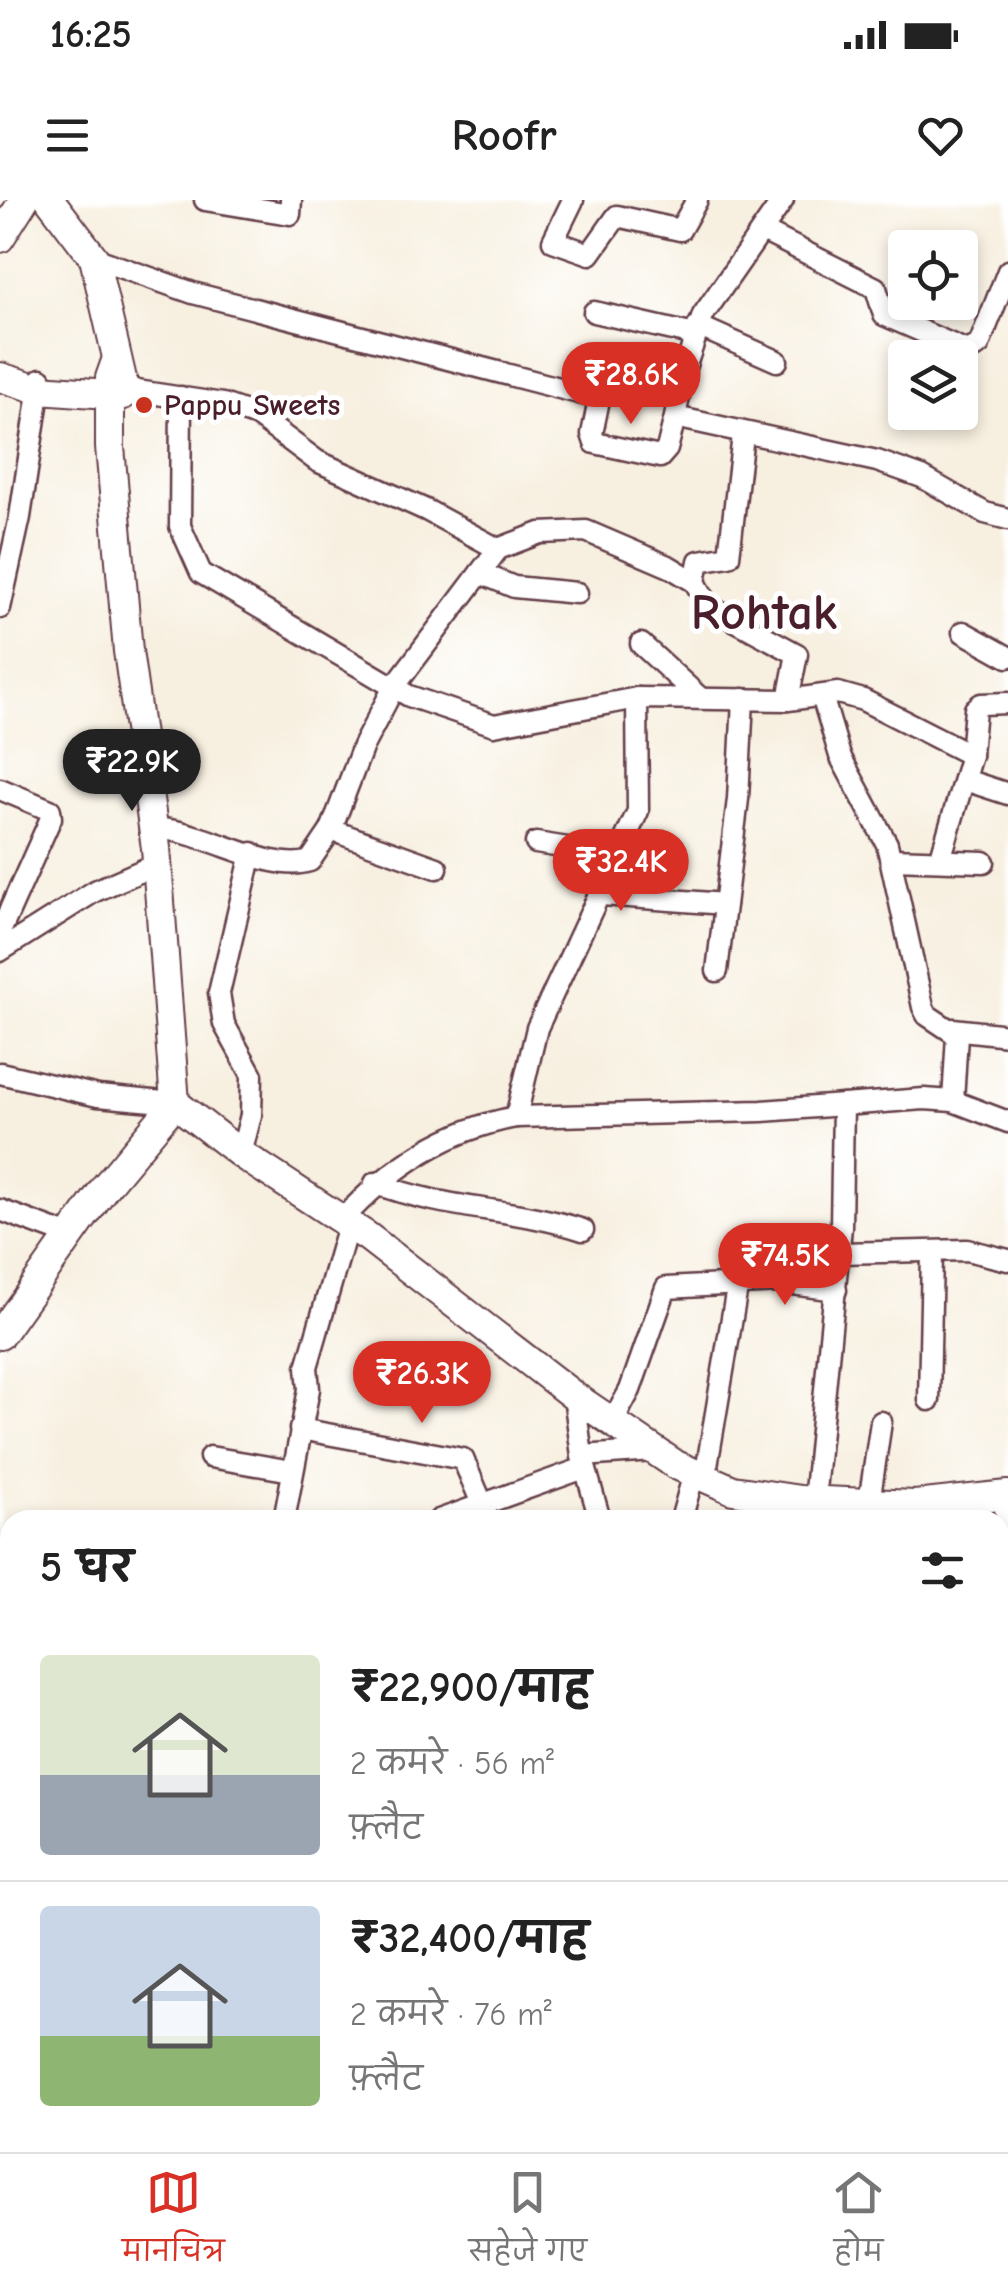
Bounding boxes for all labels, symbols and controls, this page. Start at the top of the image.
text: 16:25 [50,13,132,57]
icon: menu [40,108,95,163]
icon: heart [913,108,968,163]
text: Roofr [451,109,557,161]
map controls [888,230,978,430]
button: locate [888,230,978,320]
button: layers [888,340,978,430]
pin: ₹28.6K [550,342,712,427]
text: ₹28.6K [584,356,678,393]
place label: Pappu Sweets [164,388,340,423]
marker: Pappu Sweets [133,394,155,416]
district label: Rohtak [691,584,837,642]
pin: ₹22.9K [51,729,213,814]
text: ₹22.9K [85,743,179,780]
pin: ₹32.4K [540,829,702,914]
text: ₹32.4K [575,843,667,880]
pin: ₹74.5K [704,1223,866,1308]
text: ₹74.5K [740,1237,830,1274]
pin: ₹26.3K [341,1341,503,1426]
text: ₹26.3K [375,1355,469,1392]
text: 5 घर [40,1543,133,1592]
icon: filters [915,1543,970,1598]
text: ₹22,900/माह [350,1663,591,1712]
icon: home [120,1695,240,1815]
text: 2 कमरे · 56 m² [350,1745,554,1782]
text: फ़्लैट [350,1810,423,1847]
text: ₹32,400/माह [350,1914,588,1963]
icon: home [120,1946,240,2066]
text: 2 कमरे · 76 m² [350,1996,552,2033]
text: फ़्लैट [350,2061,423,2098]
tab: मानचित्र [122,2165,225,2282]
tab: सहेजे गए [469,2165,587,2282]
tab: होम [831,2165,886,2282]

